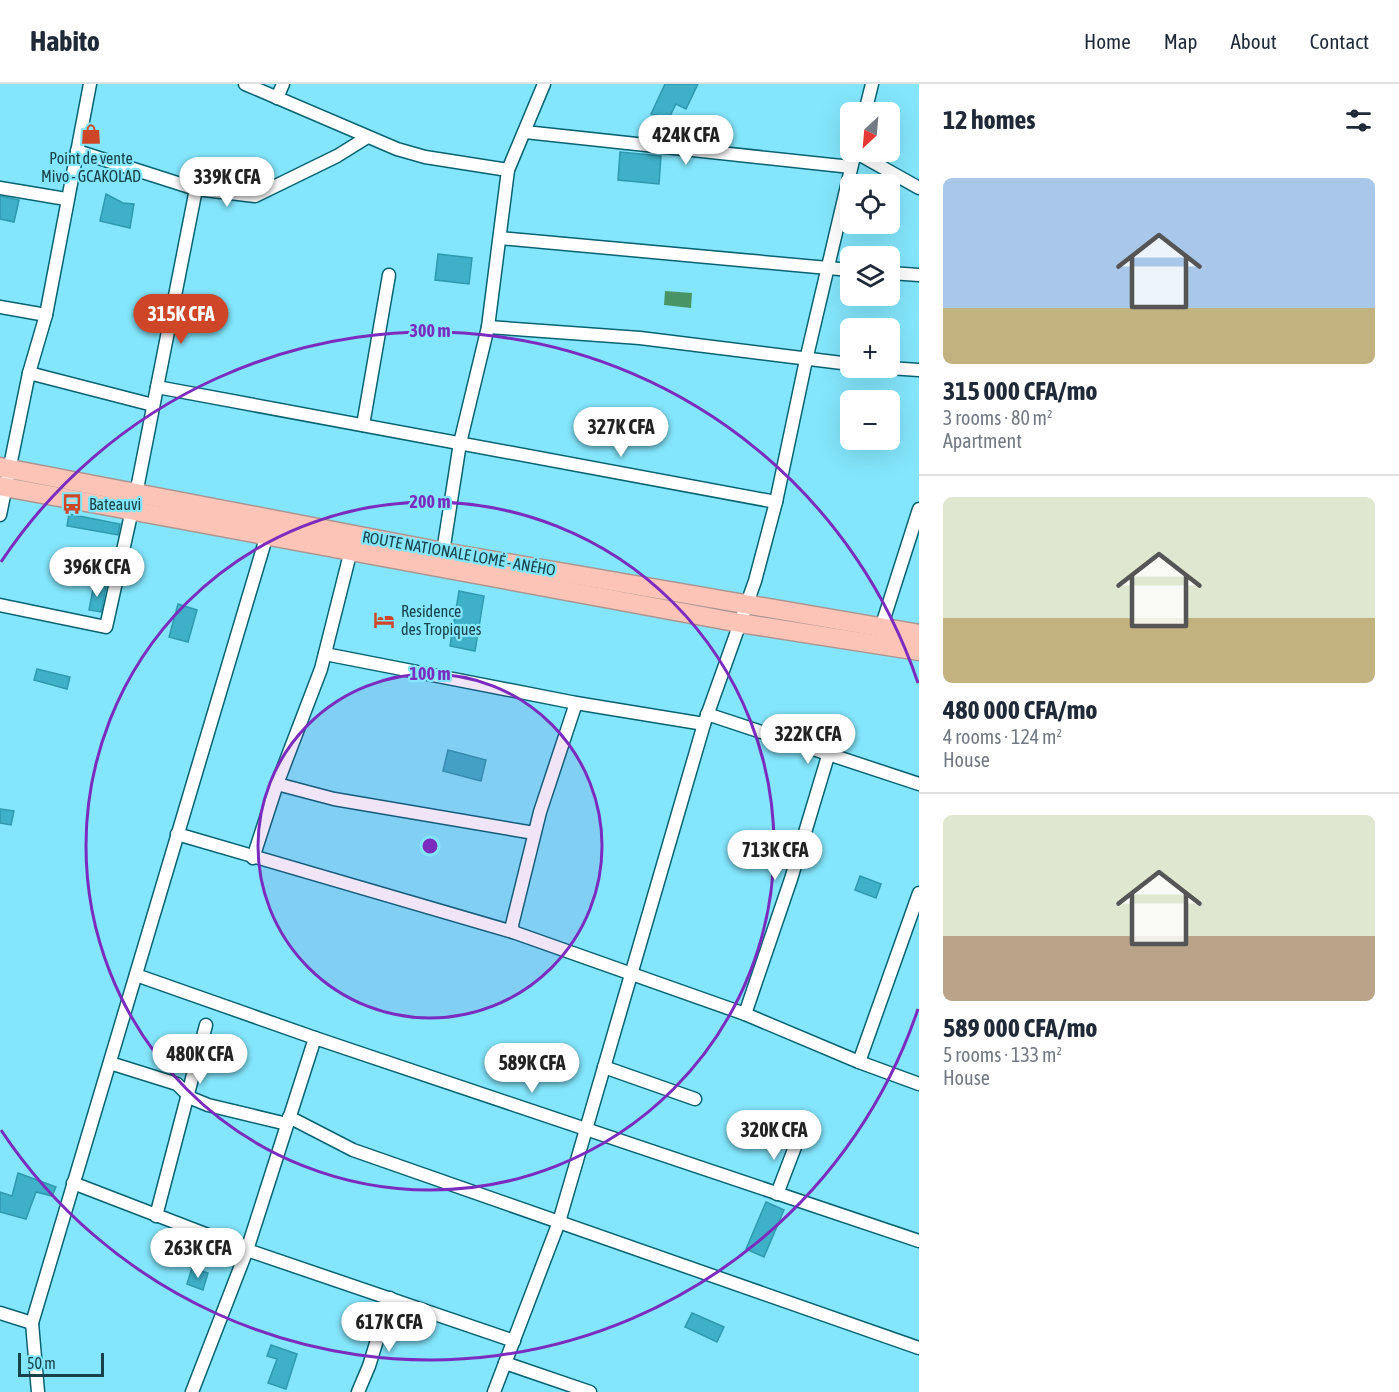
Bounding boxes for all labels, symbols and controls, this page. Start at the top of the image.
text: Habito [30,25,100,57]
text: Home [1084,29,1131,53]
text: Map [1164,29,1198,53]
text: About [1231,29,1277,53]
text: Contact [1310,29,1369,53]
north arrow [840,102,900,162]
map controls [840,102,900,450]
icon: filters [1342,104,1375,137]
text: 12 homes [943,105,1036,135]
pin: 424K CFA [624,115,748,166]
shop icon: Point de vente Mivo - GCAKOLAD [79,122,103,146]
text: 424K CFA [652,123,720,146]
place label: Point de vente Mivo - GCAKOLAD [41,149,141,185]
pin: 339K CFA [165,157,289,208]
text: 339K CFA [193,165,261,188]
button: locate [840,174,900,234]
icon: home [1105,217,1213,325]
button: layers [840,246,900,306]
pin: 315K CFA [119,294,243,345]
text: 315K CFA [147,302,215,325]
button: + [840,318,900,378]
text: 300 m [410,320,450,341]
text: 315 000 CFA/mo [943,376,1098,406]
button: − [840,390,900,450]
text: 3 rooms · 80 m² [943,406,1053,429]
pin: 327K CFA [559,407,683,458]
text: 327K CFA [587,415,655,438]
text: Apartment [943,429,1022,452]
text: 200 m [410,491,450,512]
bus stop icon: Bateauvi [60,492,84,516]
place label: Bateauvi [89,495,141,513]
street label: ROUTE NATIONALE LOMÉ - ANÉHO [361,527,557,579]
icon: home [1105,536,1213,644]
pin: 396K CFA [35,547,159,598]
text: 396K CFA [63,555,131,578]
place label: Residence des Tropiques [401,602,482,639]
hotel icon: Residence des Tropiques [372,608,396,632]
text: 100 m [410,663,450,684]
text: 480 000 CFA/mo [943,695,1098,725]
pin: 322K CFA [746,714,870,765]
text: 322K CFA [774,722,842,745]
text: 4 rooms · 124 m² [943,725,1062,748]
text: House [943,748,990,771]
pin: 713K CFA [713,830,837,881]
centre of rings [420,836,440,856]
text: 713K CFA [741,838,809,861]
icon: home [1105,854,1213,962]
text: 589 000 CFA/mo [943,1013,1098,1043]
pin: 480K CFA [138,1034,262,1085]
text: 480K CFA [166,1042,234,1065]
pin: 589K CFA [470,1043,594,1094]
text: 5 rooms · 133 m² [943,1043,1062,1066]
text: 589K CFA [498,1051,566,1074]
text: House [943,1066,990,1089]
pin: 320K CFA [712,1110,836,1161]
text: 320K CFA [740,1118,808,1141]
pin: 263K CFA [136,1228,260,1279]
text: 263K CFA [164,1236,232,1259]
pin: 617K CFA [327,1302,451,1353]
text: 617K CFA [355,1310,423,1333]
scale bar [18,1350,104,1378]
text: 50 m [27,1354,56,1372]

